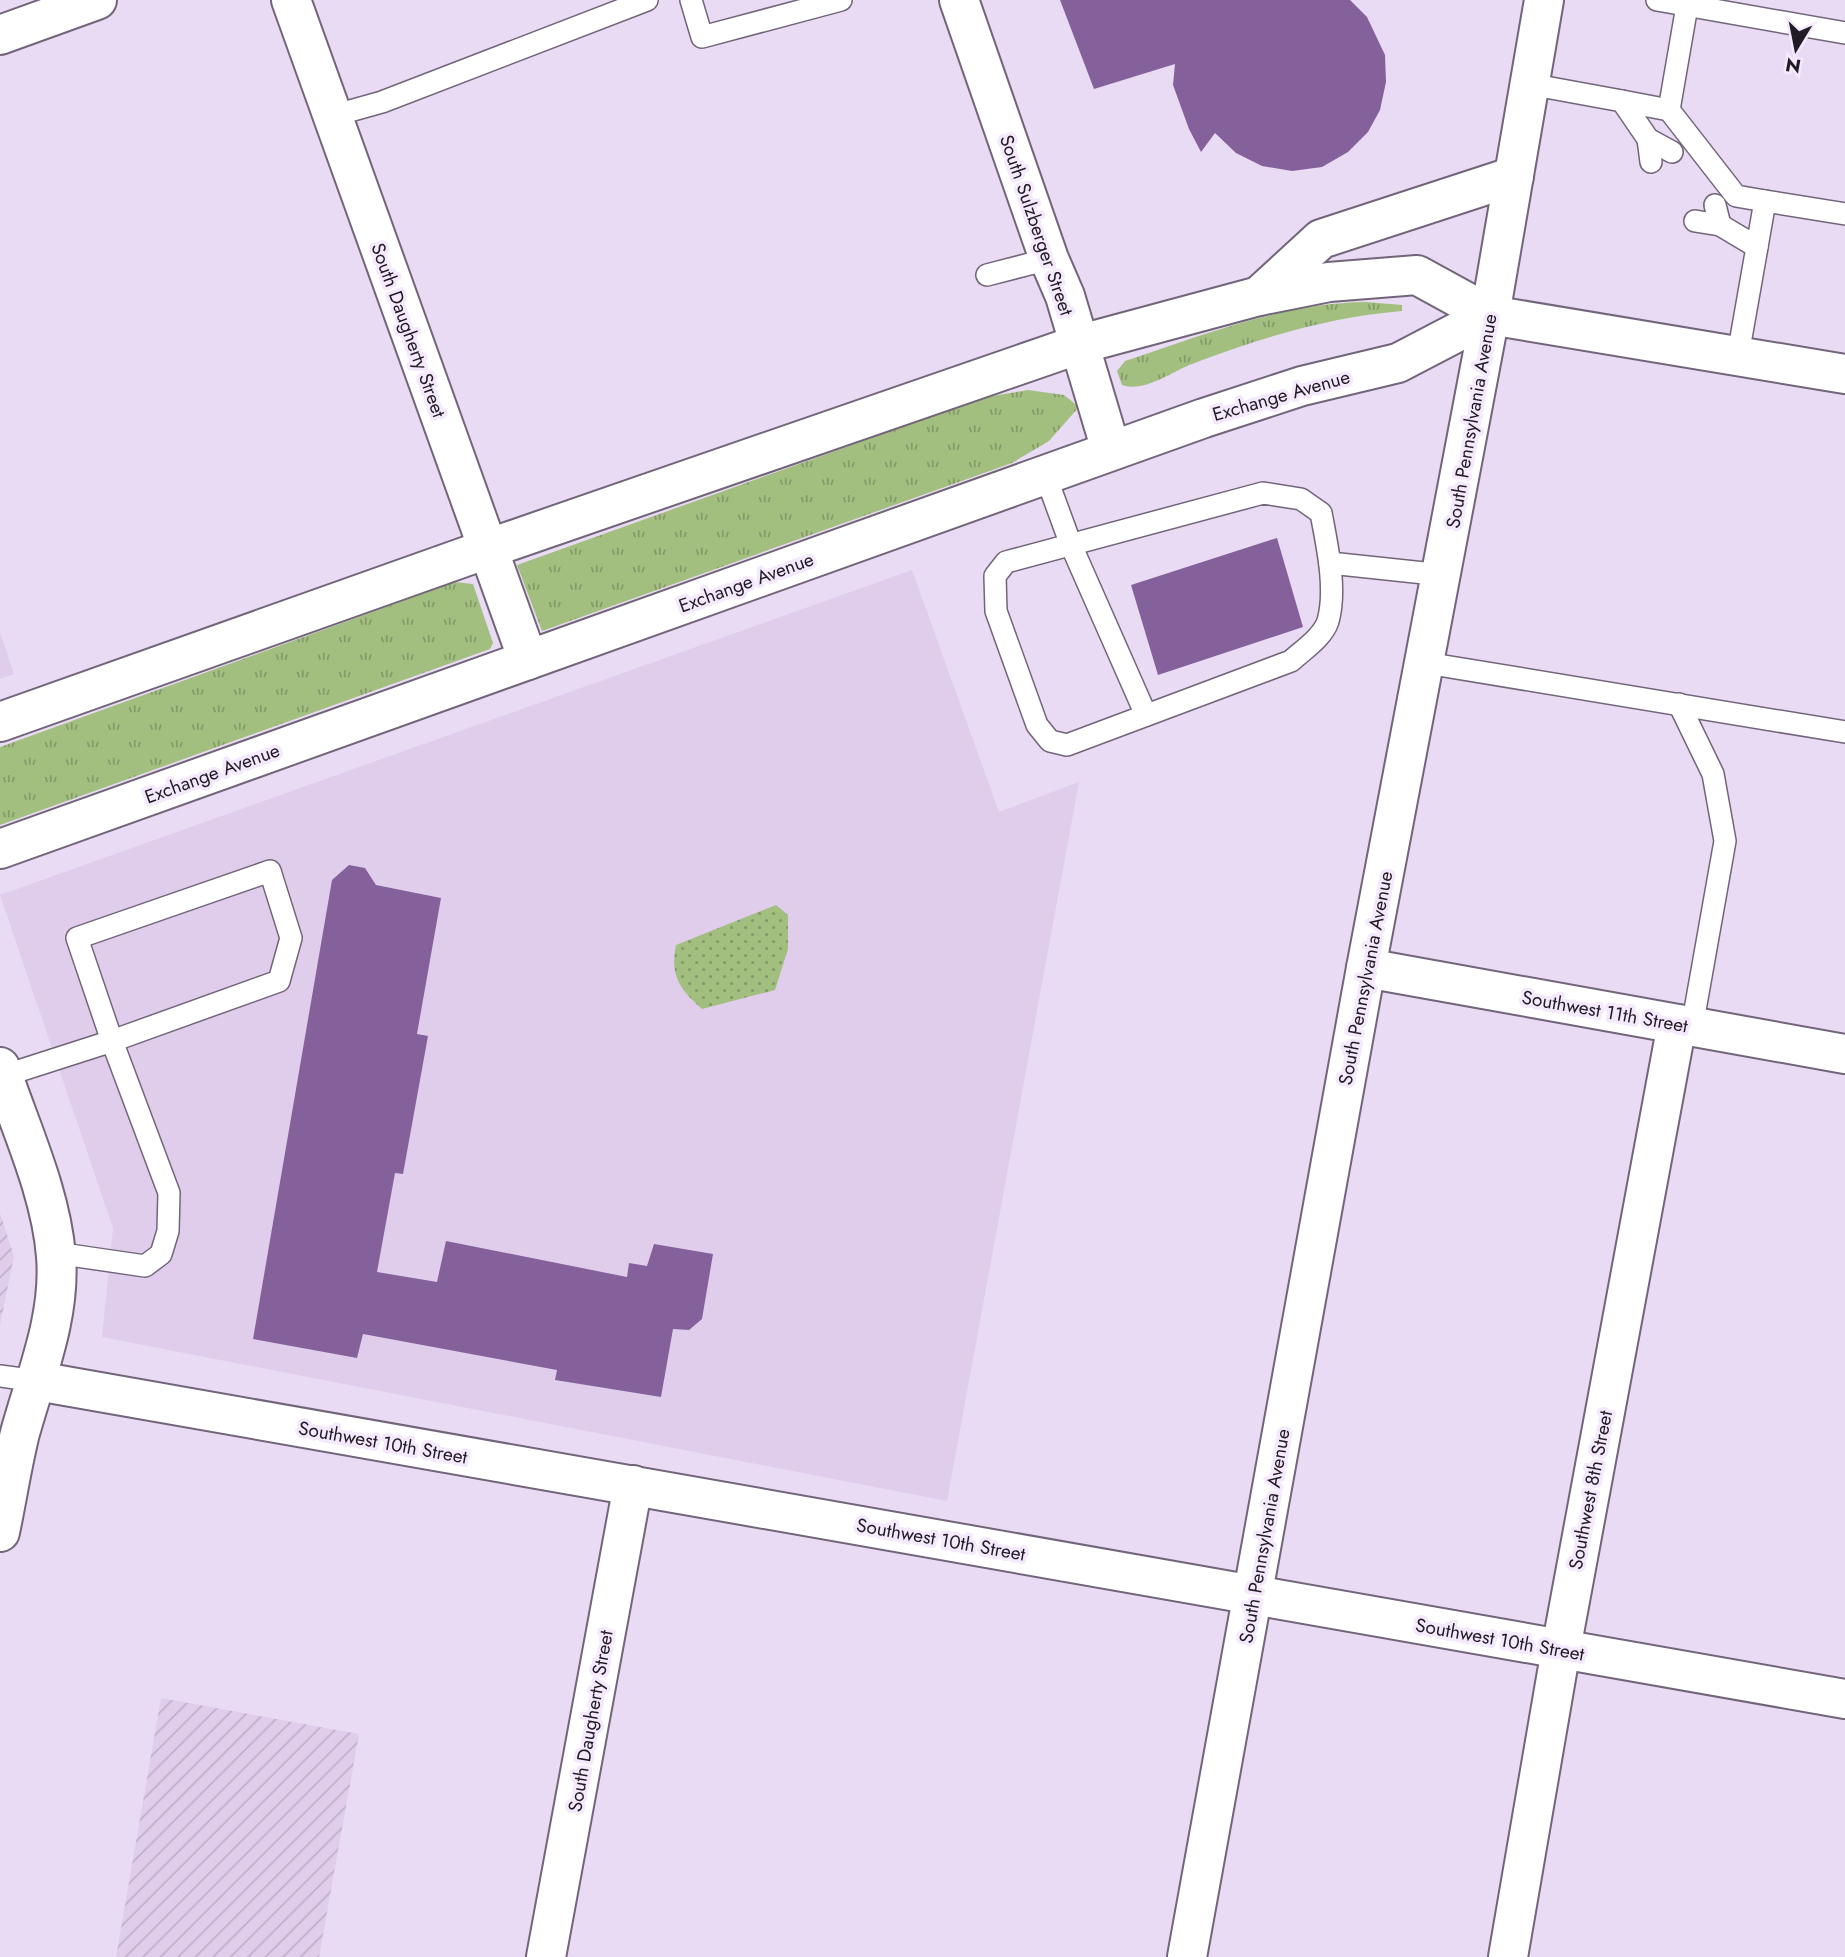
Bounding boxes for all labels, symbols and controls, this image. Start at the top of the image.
north arrow [1761,14,1831,84]
text: N [1783,51,1803,80]
street label: South Sulzberger Street [993,131,1080,320]
street label: South Daugherty Street [364,239,453,422]
street label: South Pennsylvania Avenue [1439,312,1504,530]
street label: Exchange Avenue [1209,363,1353,428]
street label: Exchange Avenue [675,545,818,619]
street label: Exchange Avenue [141,736,284,810]
street label: South Pennsylvania Avenue [1332,869,1400,1087]
street label: Southwest 11th Street [1520,984,1691,1039]
street label: Southwest 8th Street [1562,1408,1619,1572]
street label: Southwest 10th Street [296,1414,470,1471]
street label: South Pennsylvania Avenue [1232,1427,1297,1645]
street label: Southwest 10th Street [854,1511,1028,1568]
street label: Southwest 10th Street [1413,1611,1587,1668]
street label: South Daugherty Street [561,1628,620,1814]

